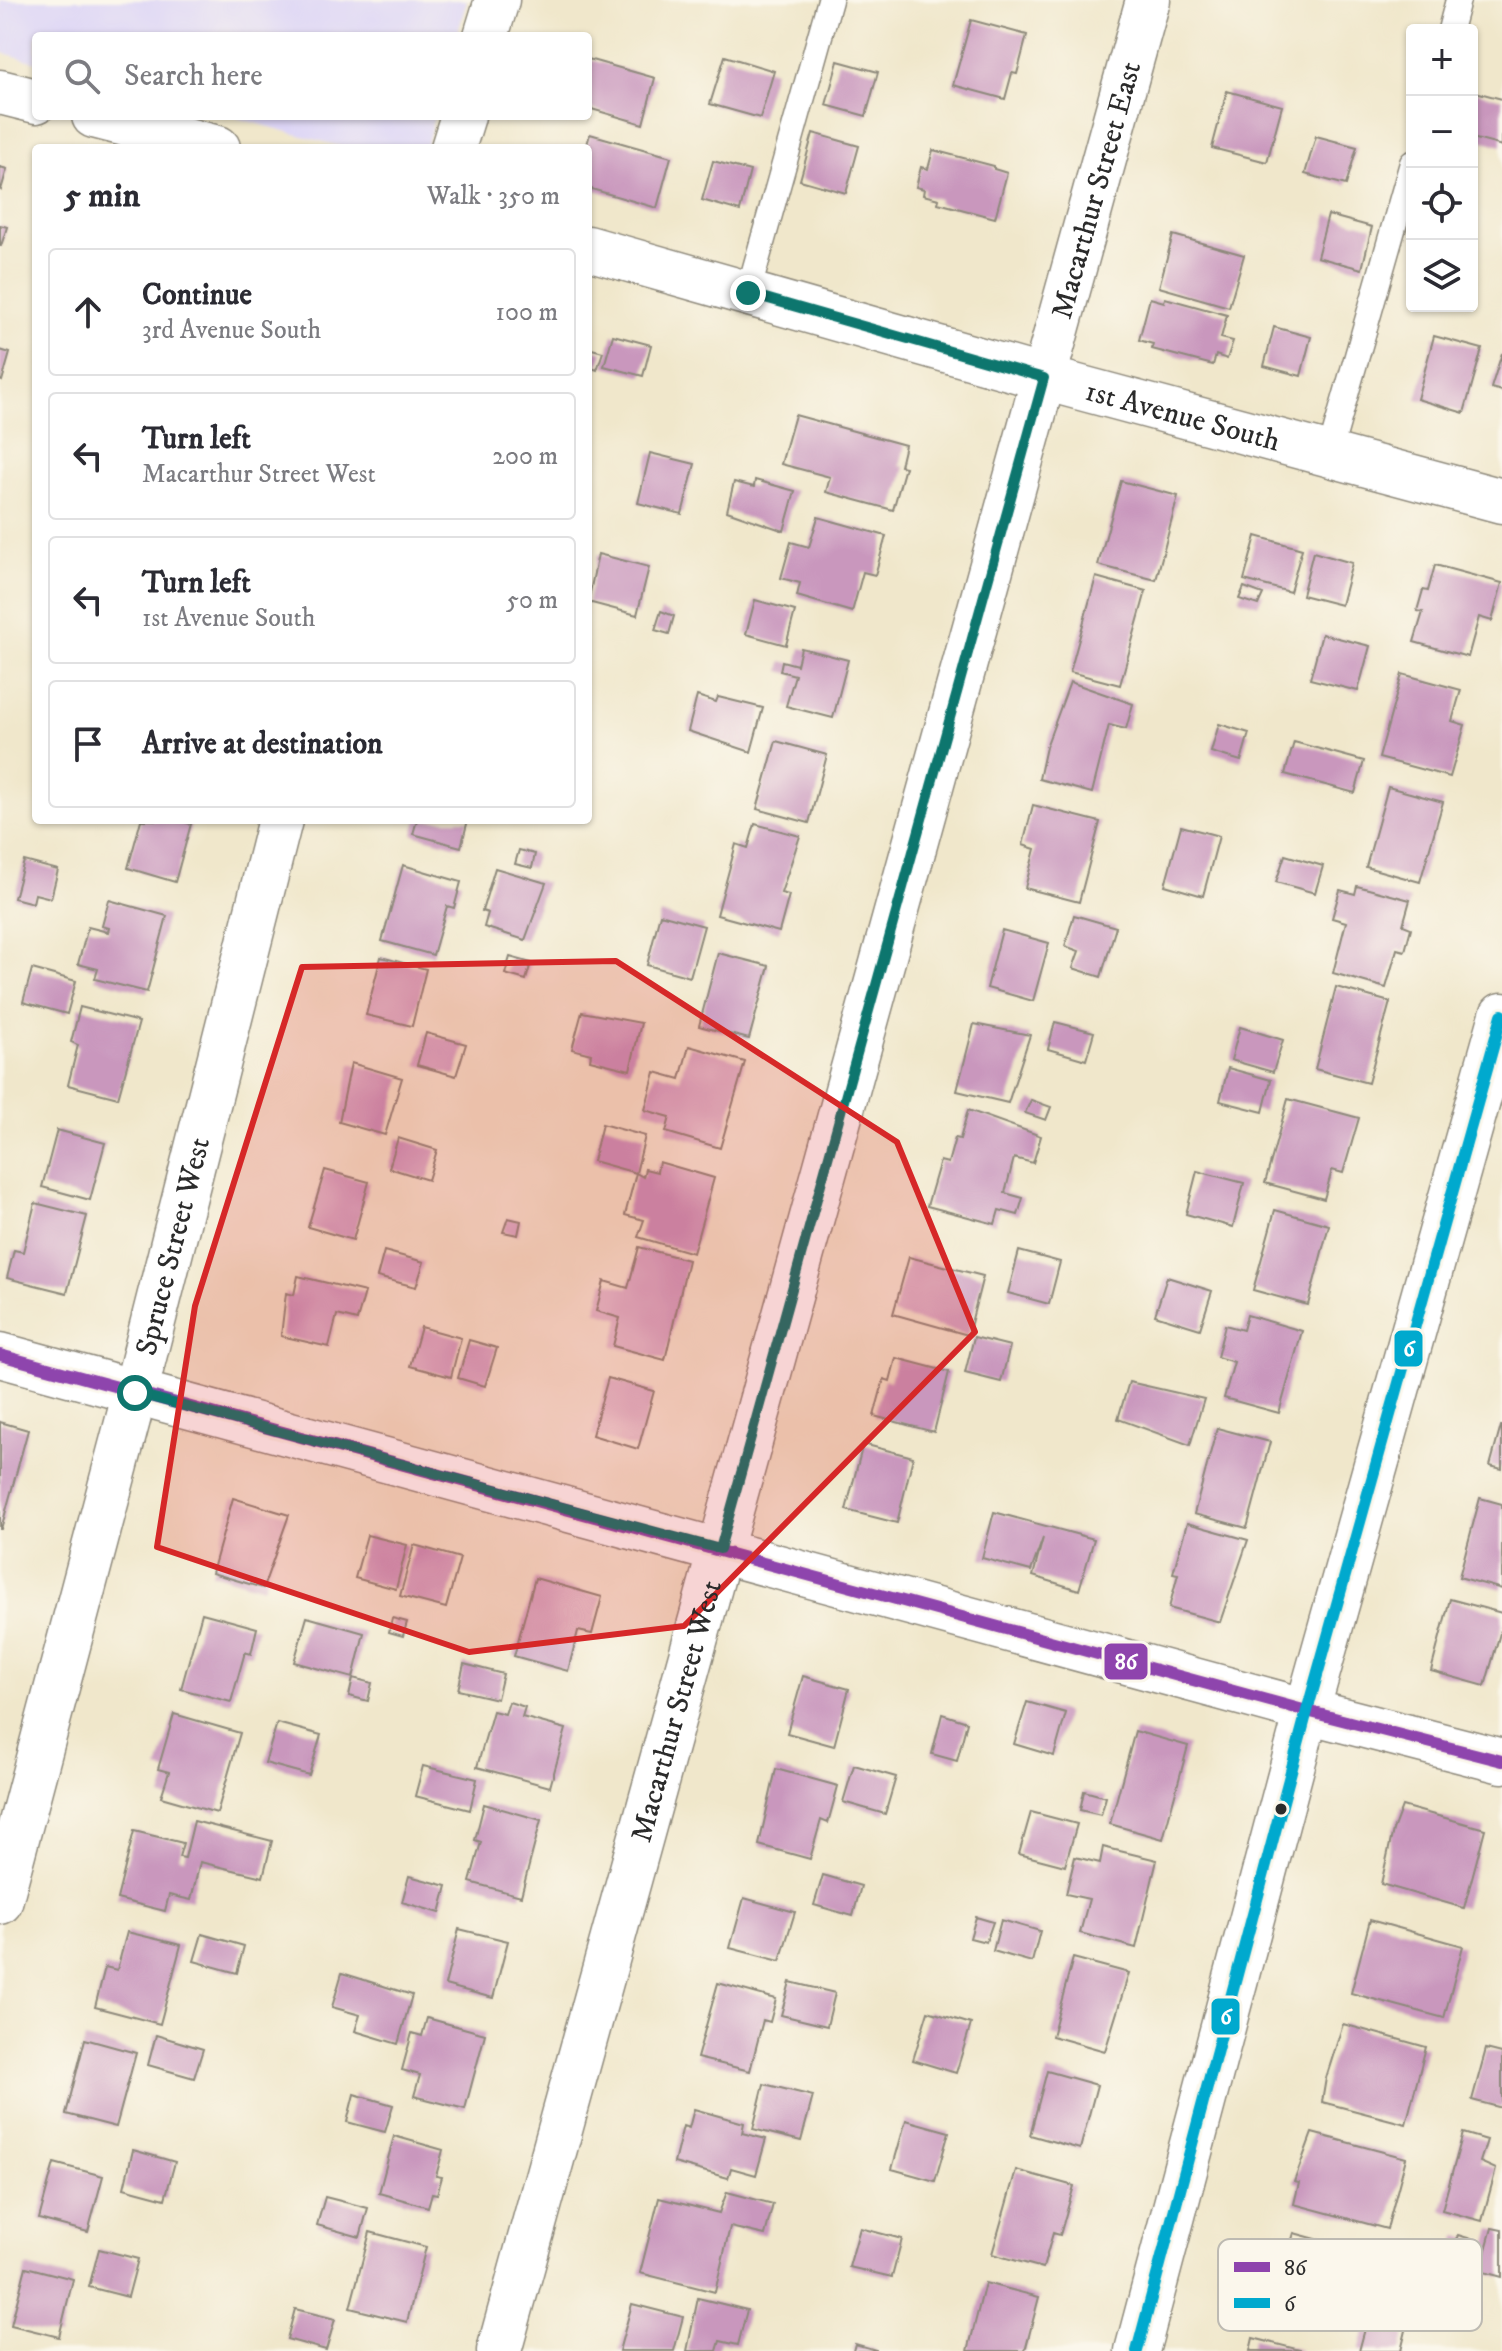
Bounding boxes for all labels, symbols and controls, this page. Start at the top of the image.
map controls [1406,24,1478,312]
button: + [1406,24,1478,96]
search box [32,32,592,120]
icon: search [60,54,104,98]
street label: Macarthur Street East [1044,57,1150,323]
text: Search here [124,58,263,95]
button: − [1406,96,1478,168]
button: locate [1406,168,1478,240]
text: 5 min [64,175,140,217]
text: Walk · 350 m [427,180,560,213]
button: layers [1406,240,1478,312]
route end [730,275,766,311]
text: Continue [142,277,252,314]
icon: ahead [66,290,110,334]
text: 100 m [495,296,558,329]
text: 3rd Avenue South [142,314,321,347]
street label: 1st Avenue South [1081,373,1284,461]
text: Turn left [142,421,251,458]
icon: left [66,434,110,478]
text: 200 m [492,440,558,473]
text: Macarthur Street West [142,458,376,491]
text: Turn left [142,565,251,602]
icon: left [66,578,110,622]
text: 50 m [506,584,558,617]
text: 1st Avenue South [142,602,315,635]
icon: arrive [66,722,110,766]
text: Arrive at destination [142,726,383,763]
street label: Spruce Street West [128,1134,219,1360]
line badge: 6 [1393,1329,1424,1368]
text: 6 [1403,1336,1416,1363]
route start [117,1375,153,1411]
street label: Macarthur Street West [623,1576,731,1846]
line badge: 86 [1103,1642,1149,1681]
text: 86 [1115,1649,1139,1676]
unlabelled marker [1273,1801,1289,1817]
line badge: 6 [1210,1997,1241,2036]
text: 6 [1220,2004,1233,2031]
legend [1218,2239,1482,2331]
text: 86 [1284,2255,1308,2282]
text: 6 [1284,2291,1297,2318]

